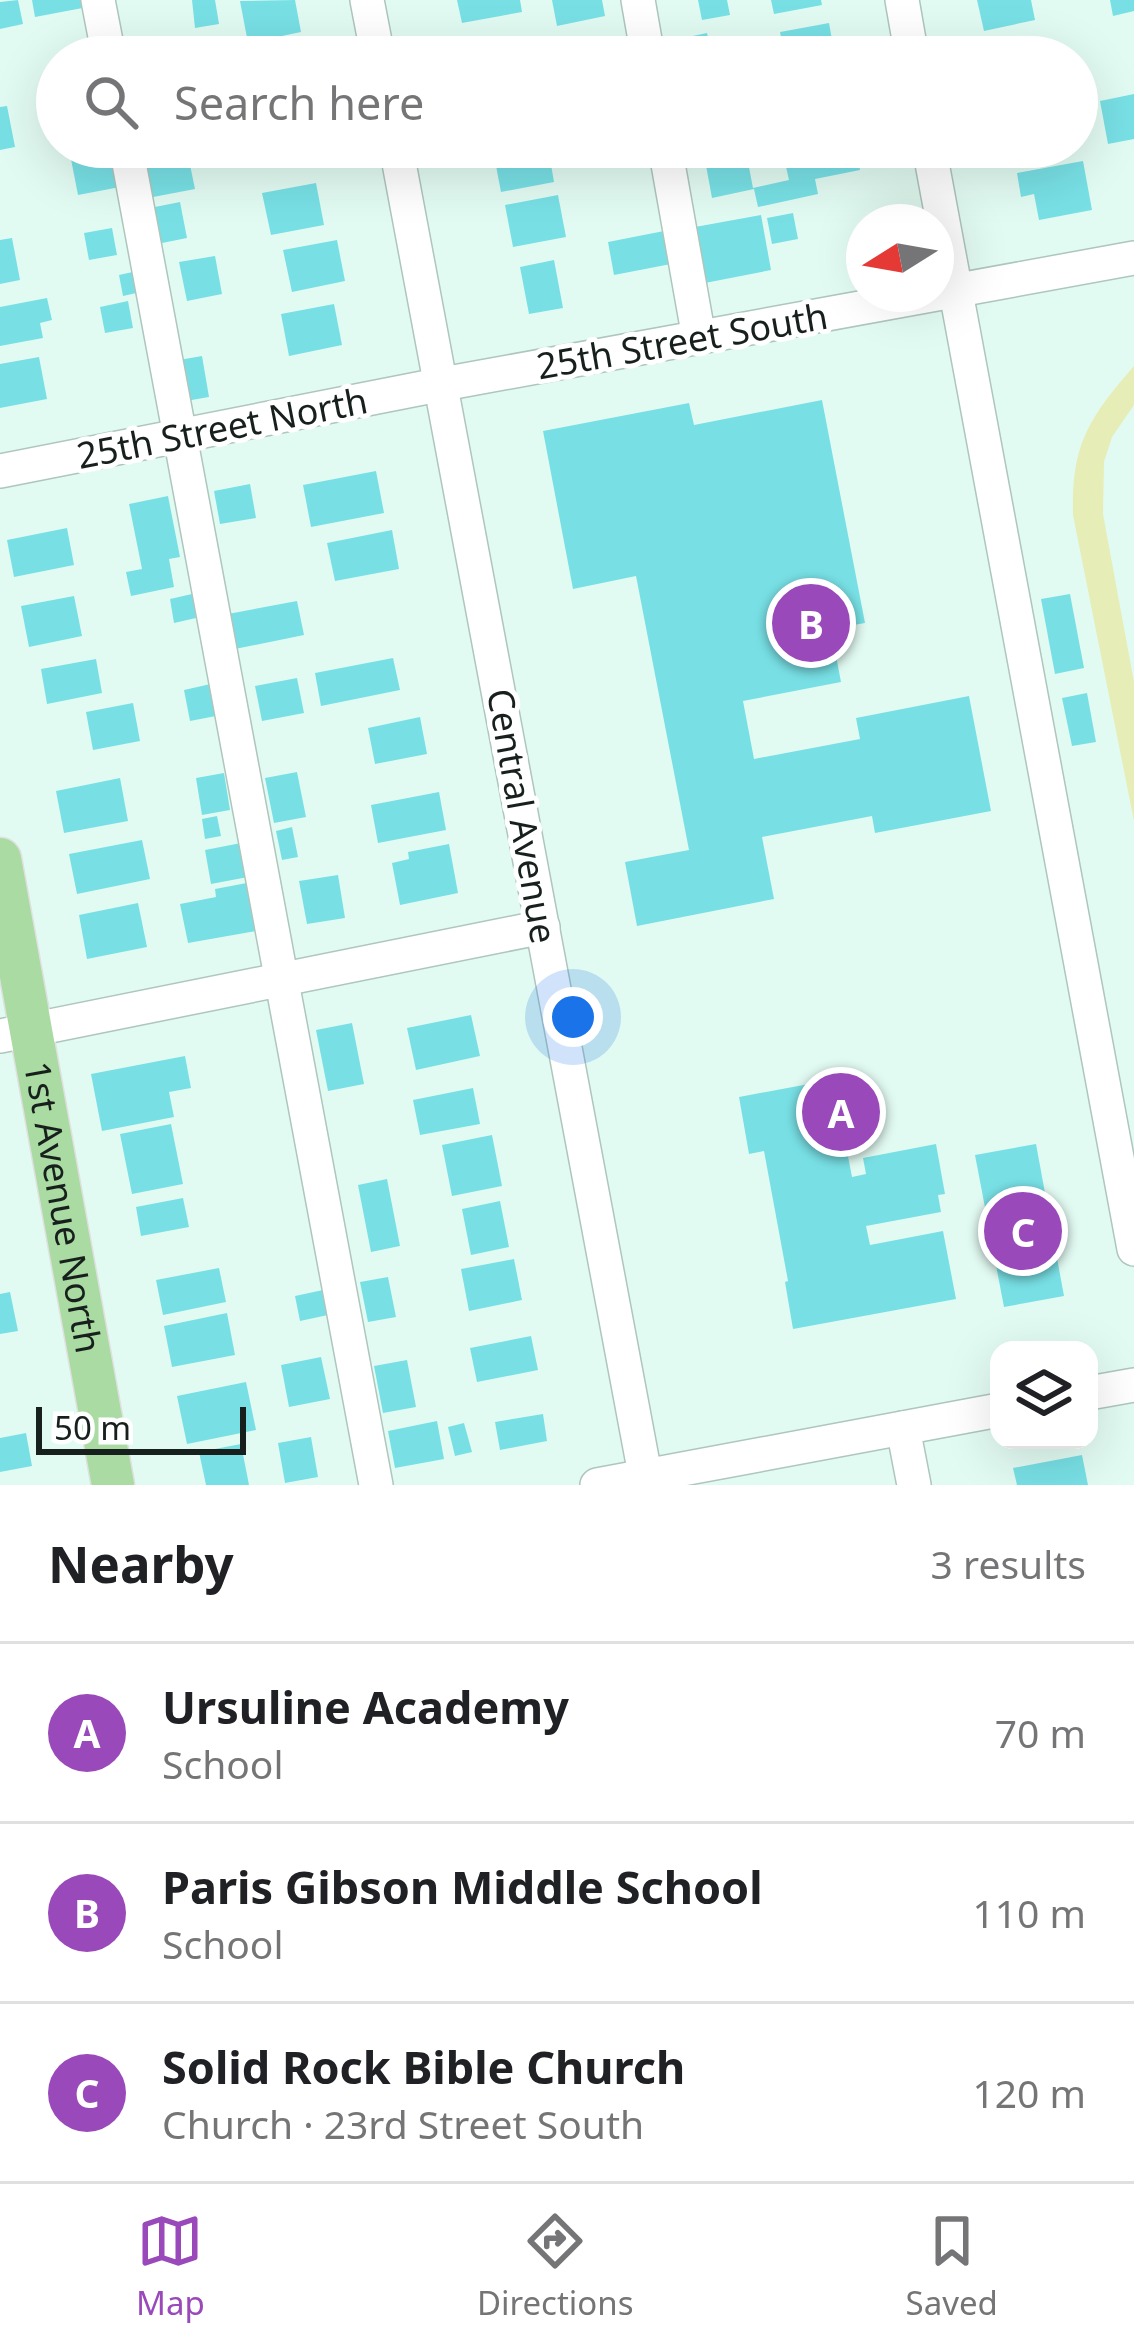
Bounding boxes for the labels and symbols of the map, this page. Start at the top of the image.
north arrow [846,204,954,312]
street label: 25th Street South [533,291,831,390]
street label: 25th Street North [72,375,371,480]
pin: B [772,578,850,668]
street label: Central Avenue [476,685,569,947]
your location [543,987,603,1047]
street label: 1st Avenue North [13,1058,114,1357]
pin: A [802,1067,880,1157]
pin: C [984,1186,1062,1276]
scale bar [36,1401,246,1454]

